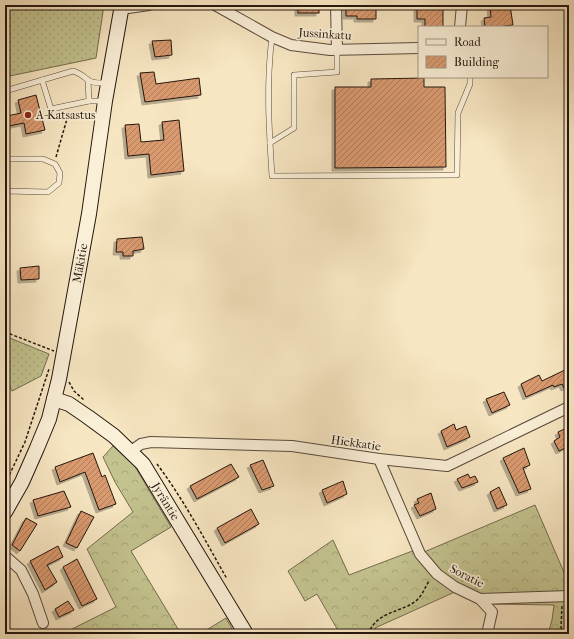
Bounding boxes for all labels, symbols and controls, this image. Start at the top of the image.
street label: Jussinkatu [297,25,352,43]
legend [418,26,548,78]
text: Road [454,35,481,49]
text: Building [454,55,499,69]
place label: A-Katsastus [35,108,96,122]
marker: A-Katsastus [23,110,33,120]
street label: Mäkitie [70,242,91,284]
street label: Hiekkatie [330,433,382,453]
street label: Jyräntie [148,479,182,523]
street label: Soratie [448,561,487,591]

